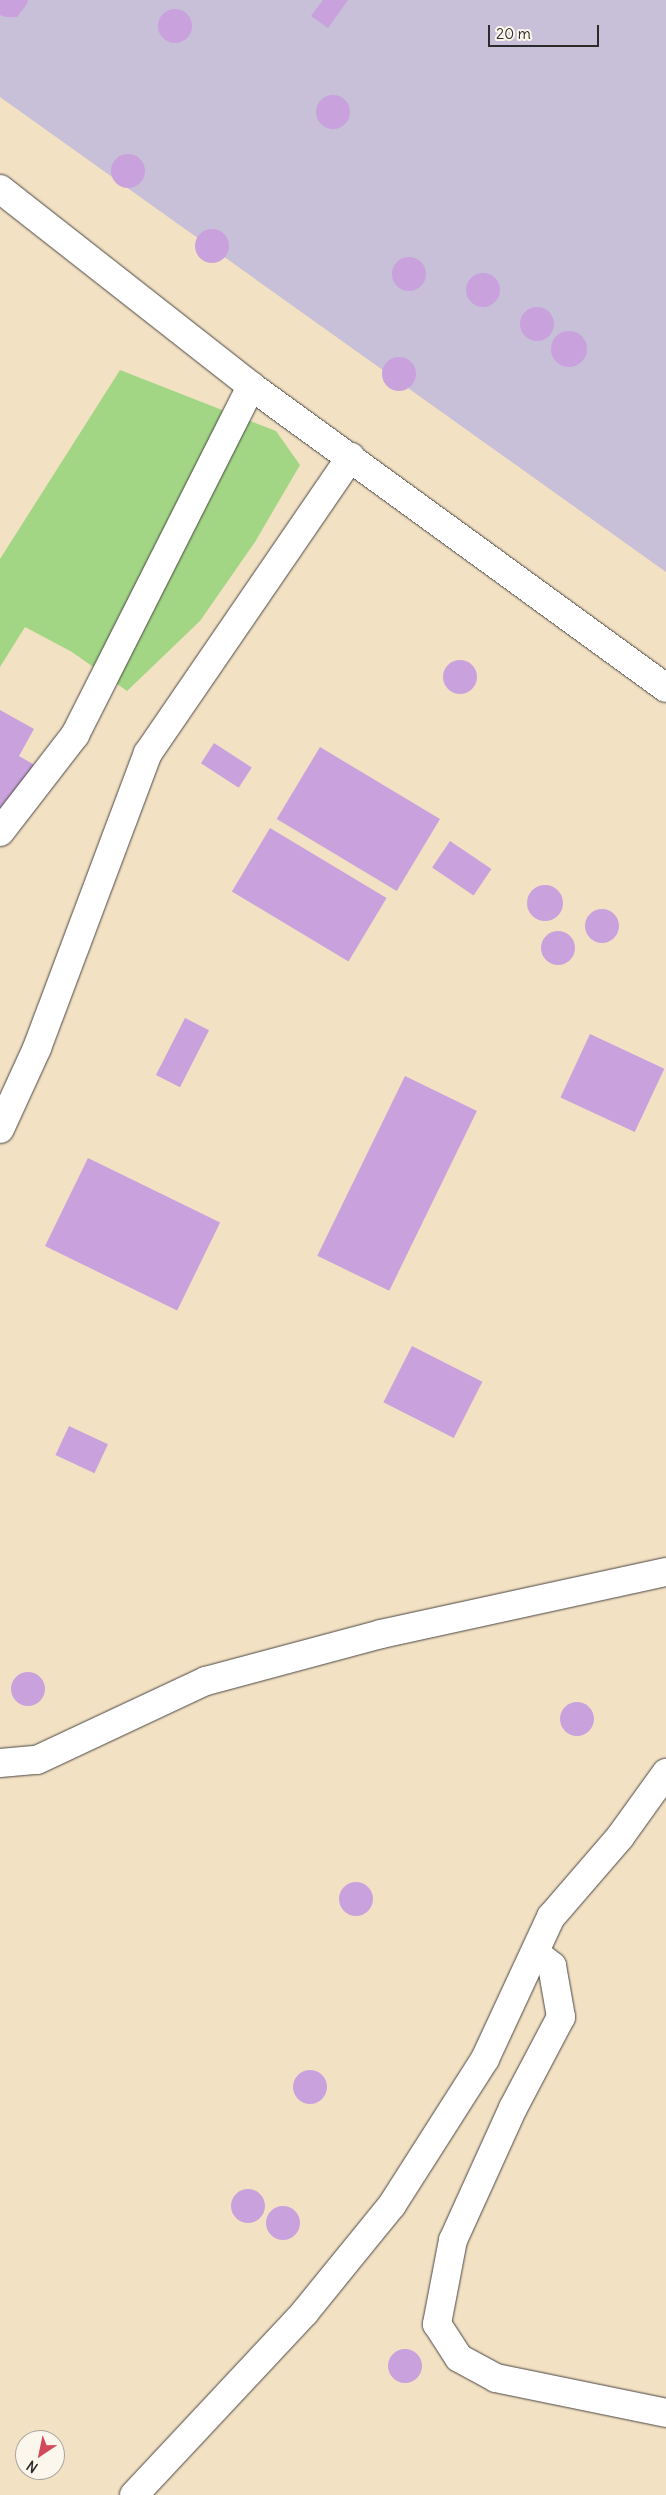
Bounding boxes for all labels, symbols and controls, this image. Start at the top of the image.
scale bar [491,15,602,47]
text: 20 m [496,24,531,43]
north arrow [15,2430,65,2480]
text: N [23,2456,41,2477]

